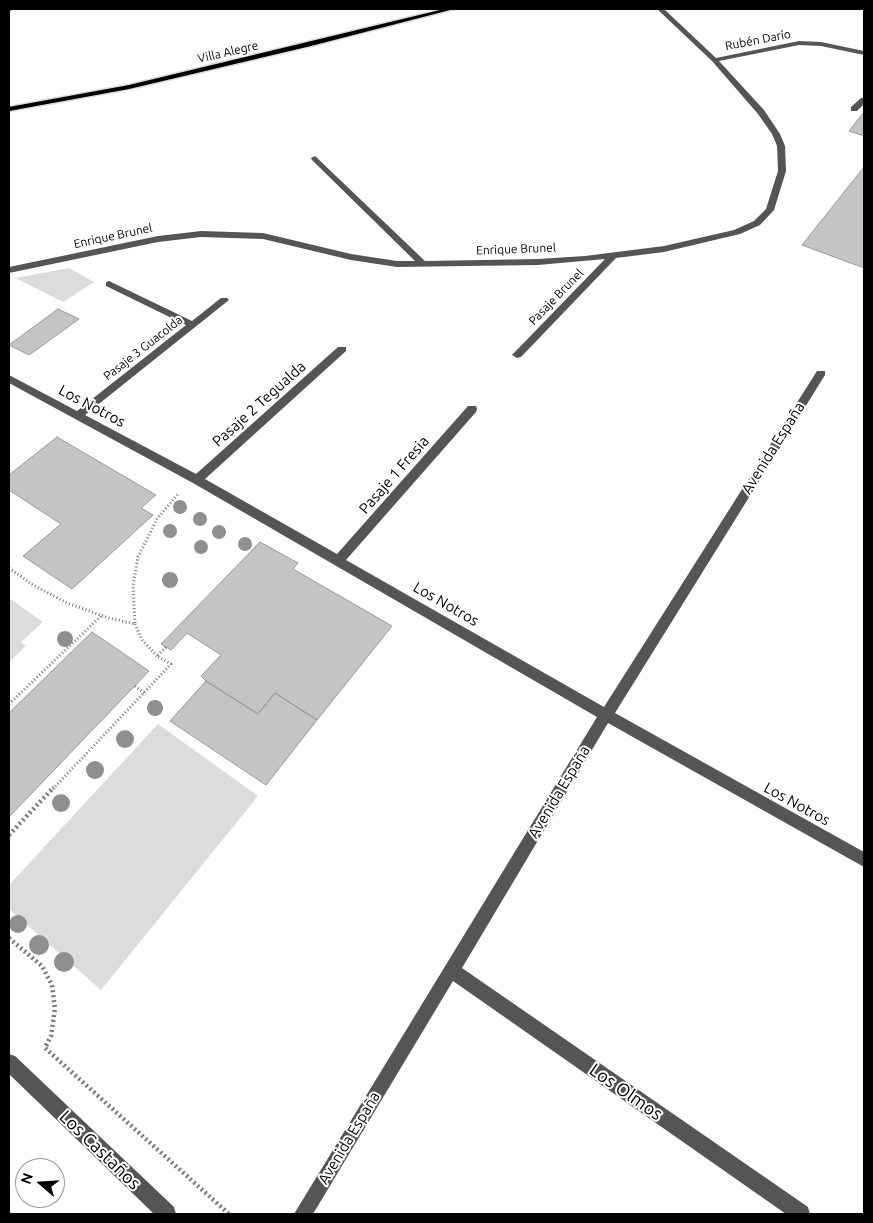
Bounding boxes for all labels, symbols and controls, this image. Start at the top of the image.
street label: Rubén Darío [724,27,792,53]
street label: Villa Alegre [196,38,260,66]
street label: Enrique Brunel [72,221,154,251]
street label: Enrique Brunel [476,240,556,258]
street label: Pasaje Brunel [526,266,586,328]
street label: Pasaje 3 Guacolda [101,313,185,383]
street label: Pasaje 2 Tegualda [209,357,309,451]
street label: Los Notros [56,381,128,431]
street label: Avenida España [738,399,808,497]
street label: Pasaje 1 Fresia [355,432,433,518]
street label: Los Notros [410,578,482,630]
street label: Avenida España [524,742,594,842]
street label: Los Notros [761,779,833,829]
street label: Los Olmos [585,1059,667,1125]
street label: Avenida España [314,1088,384,1188]
street label: Los Castaños [55,1106,145,1194]
north arrow [15,1158,65,1208]
text: N [17,1171,36,1186]

